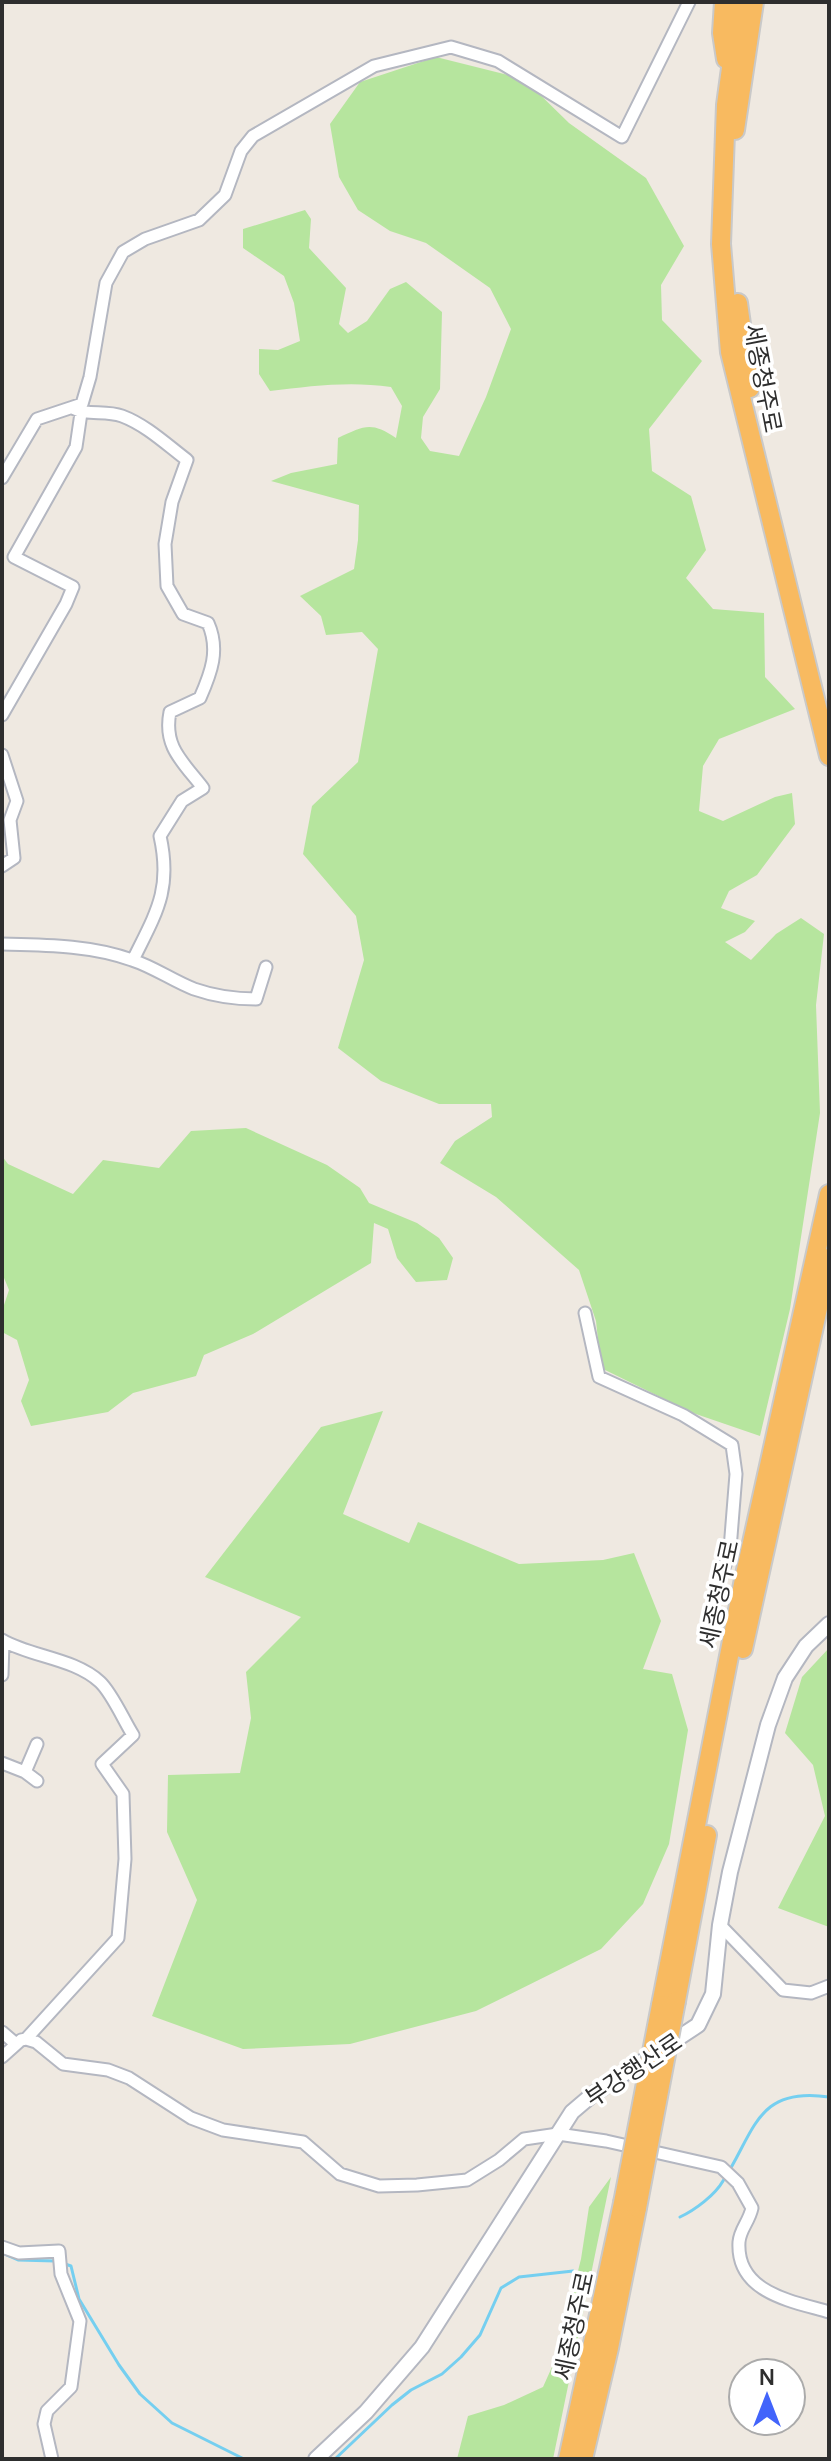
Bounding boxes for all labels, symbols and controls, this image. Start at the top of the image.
street label: 세종청주로 [737,321,791,435]
street label: 세종청주로 [690,1537,746,1651]
street label: 부강행산로 [578,2024,688,2114]
street label: 세종청주로 [545,2269,601,2383]
north arrow [727,2357,807,2437]
text: N [759,2362,775,2392]

